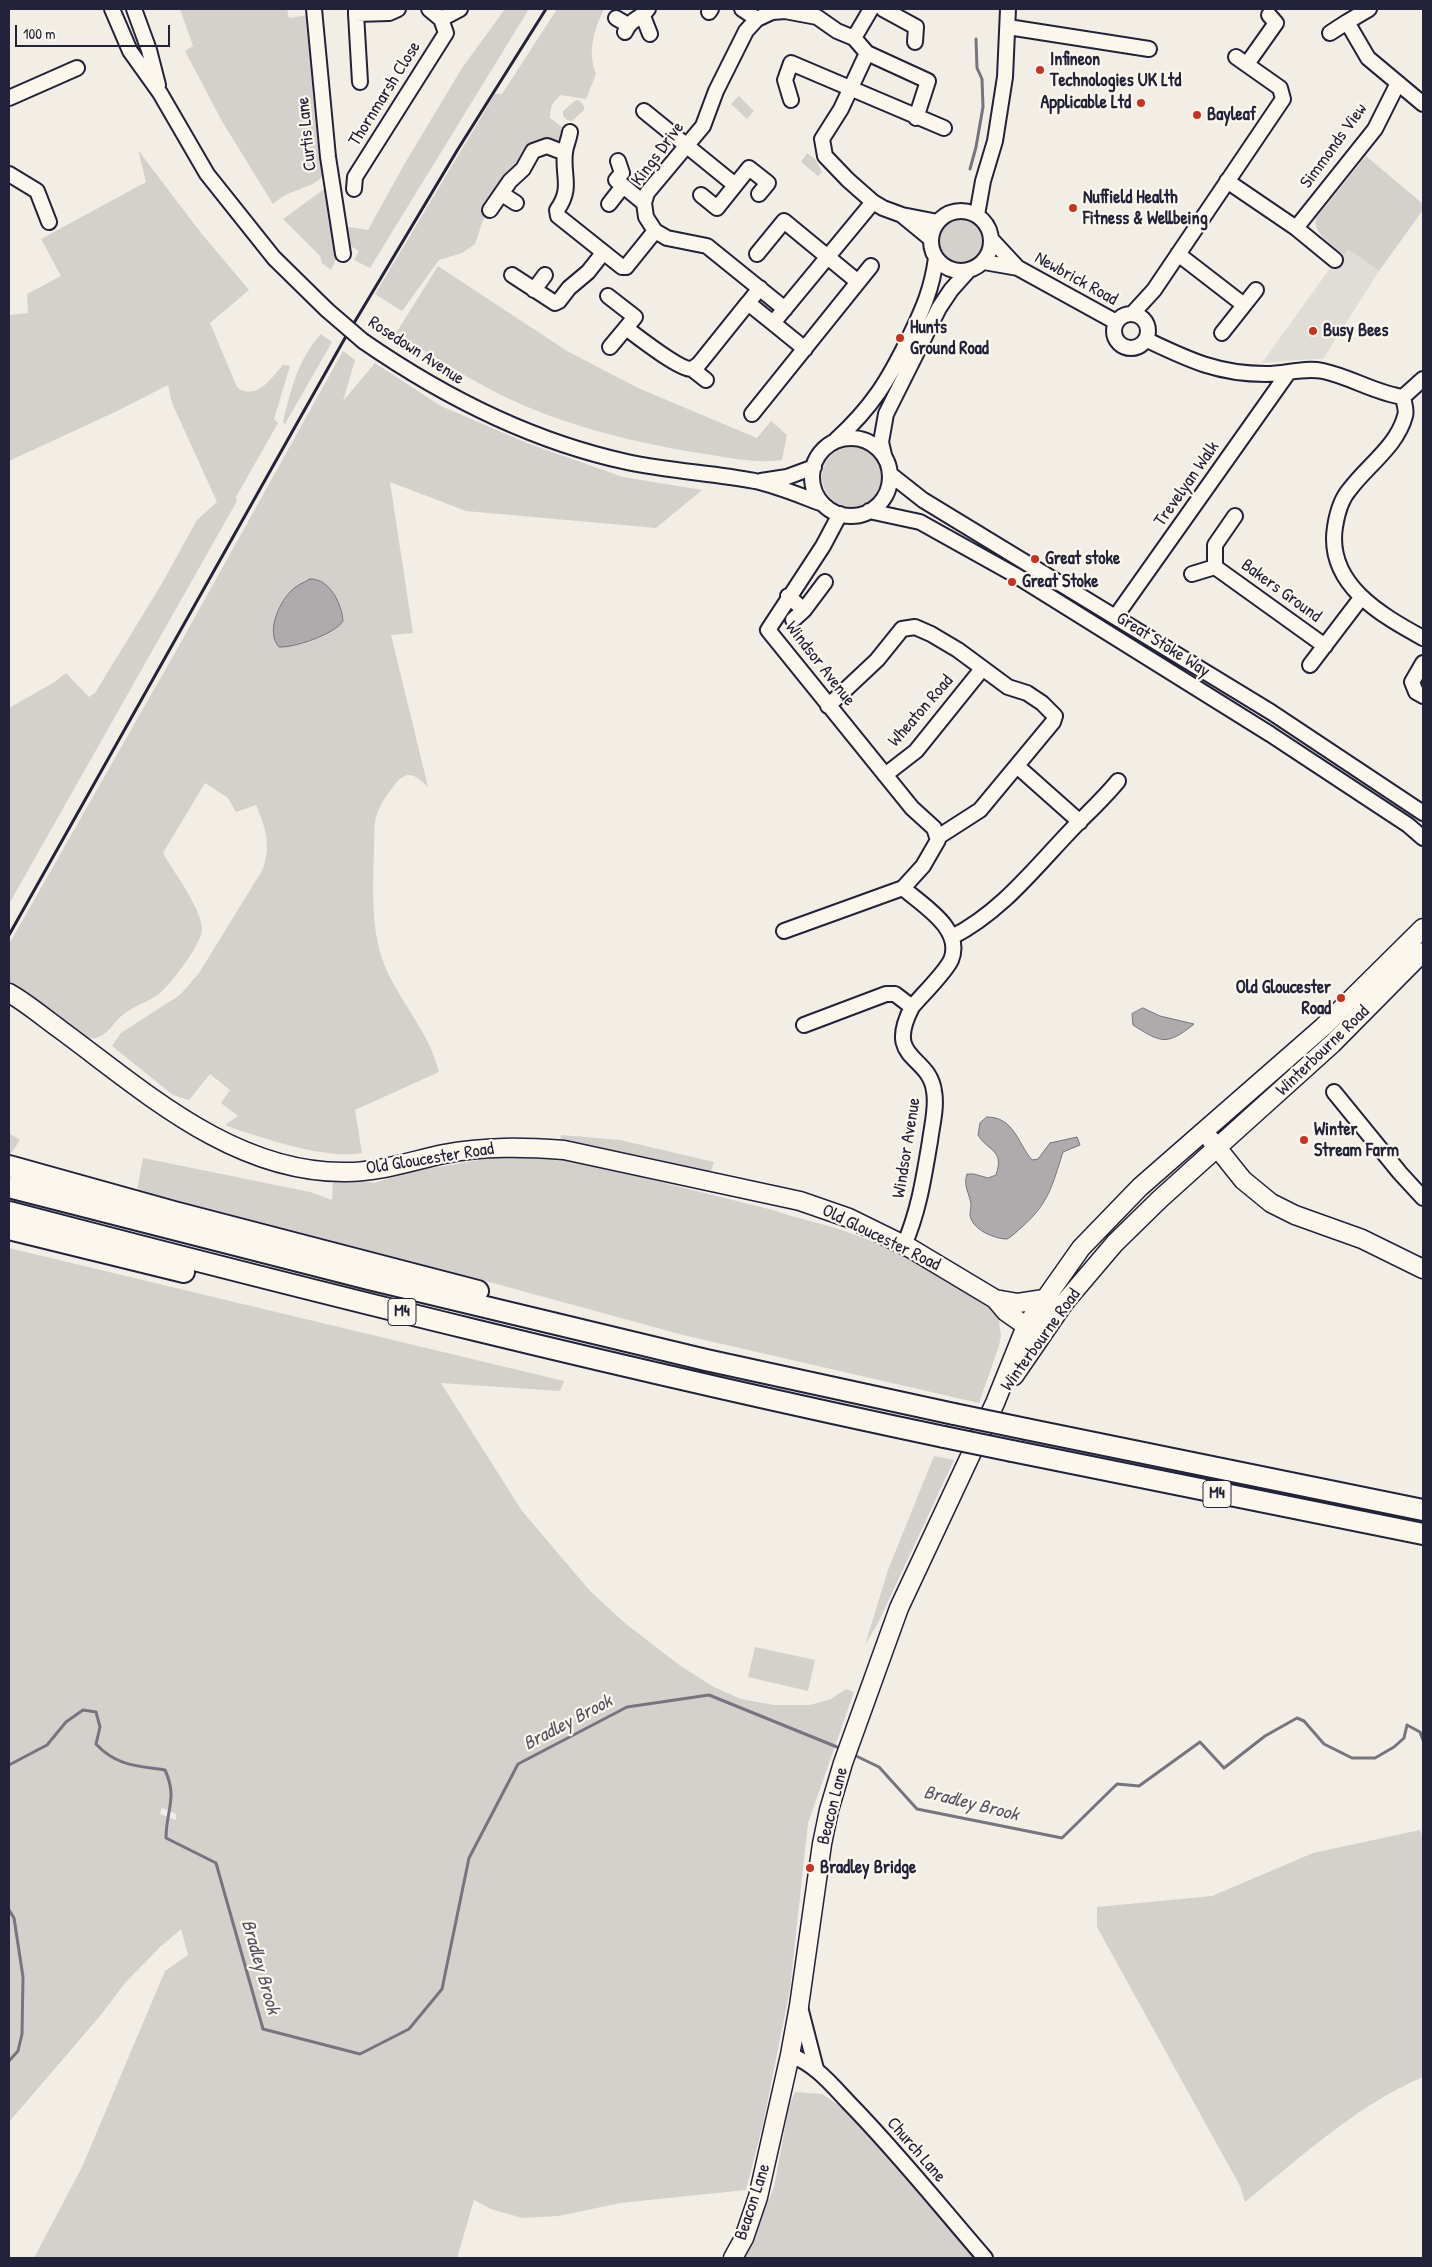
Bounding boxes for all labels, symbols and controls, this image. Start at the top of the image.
scale bar [18,15,172,47]
text: 100 m [23,23,56,44]
street label: Thornmarsh Close [344,38,426,150]
place label: Infineon Technologies UK Ltd [1050,49,1181,92]
marker: Infineon Technologies UK Ltd [1034,64,1046,76]
place label: Applicable Ltd [1041,92,1131,114]
street label: Curtis Lane [292,96,322,172]
marker: Applicable Ltd [1135,97,1147,109]
street label: Simmonds View [1296,99,1372,193]
place label: Bayleaf [1207,104,1256,126]
marker: Bayleaf [1191,109,1203,121]
street label: Kings Drive [627,118,689,190]
place label: Nuffield Health Fitness & Wellbeing [1083,187,1208,230]
marker: Nuffield Health Fitness & Wellbeing [1067,202,1079,214]
street label: Newbrick Road [1031,247,1121,311]
street label: Rosedown Avenue [364,312,468,390]
place label: Hunts Ground Road [910,317,989,359]
place label: Busy Bees [1323,320,1388,342]
marker: Busy Bees [1307,325,1319,337]
marker: Hunts Ground Road [894,332,906,344]
street label: Trevelyan Walk [1150,437,1224,531]
place label: Great stoke [1045,548,1120,570]
marker: Great stoke [1029,553,1041,565]
street label: Bakers Ground [1237,555,1325,627]
place label: Great Stoke [1022,571,1098,593]
marker: Great Stoke [1006,576,1018,588]
street label: Great Stoke Way [1112,608,1214,682]
street label: Windsor Avenue [780,617,860,711]
street label: Wheaton Road [884,671,958,751]
place label: Old Gloucester Road [1236,977,1331,1020]
marker: Old Gloucester Road [1335,992,1347,1004]
street label: Winterbourne Road [1272,1001,1374,1101]
street label: Windsor Avenue [888,1096,926,1200]
place label: Winter Stream Farm [1314,1119,1399,1162]
marker: Winter Stream Farm [1298,1134,1310,1146]
street label: Old Gloucester Road [365,1138,495,1180]
street label: Old Gloucester Road [818,1200,944,1276]
street label: Winterbourne Road [997,1285,1085,1395]
road number: M4 [388,1298,416,1325]
road number: M4 [1203,1480,1231,1508]
water label: Bradley Brook [520,1690,616,1756]
street label: Beacon Lane [813,1765,853,1847]
water label: Bradley Brook [921,1781,1021,1827]
place label: Bradley Bridge [820,1857,916,1879]
marker: Bradley Bridge [804,1862,816,1874]
water label: Bradley Brook [236,1917,284,2017]
street label: Church Lane [882,2113,950,2187]
street label: Beacon Lane [731,2161,775,2243]

